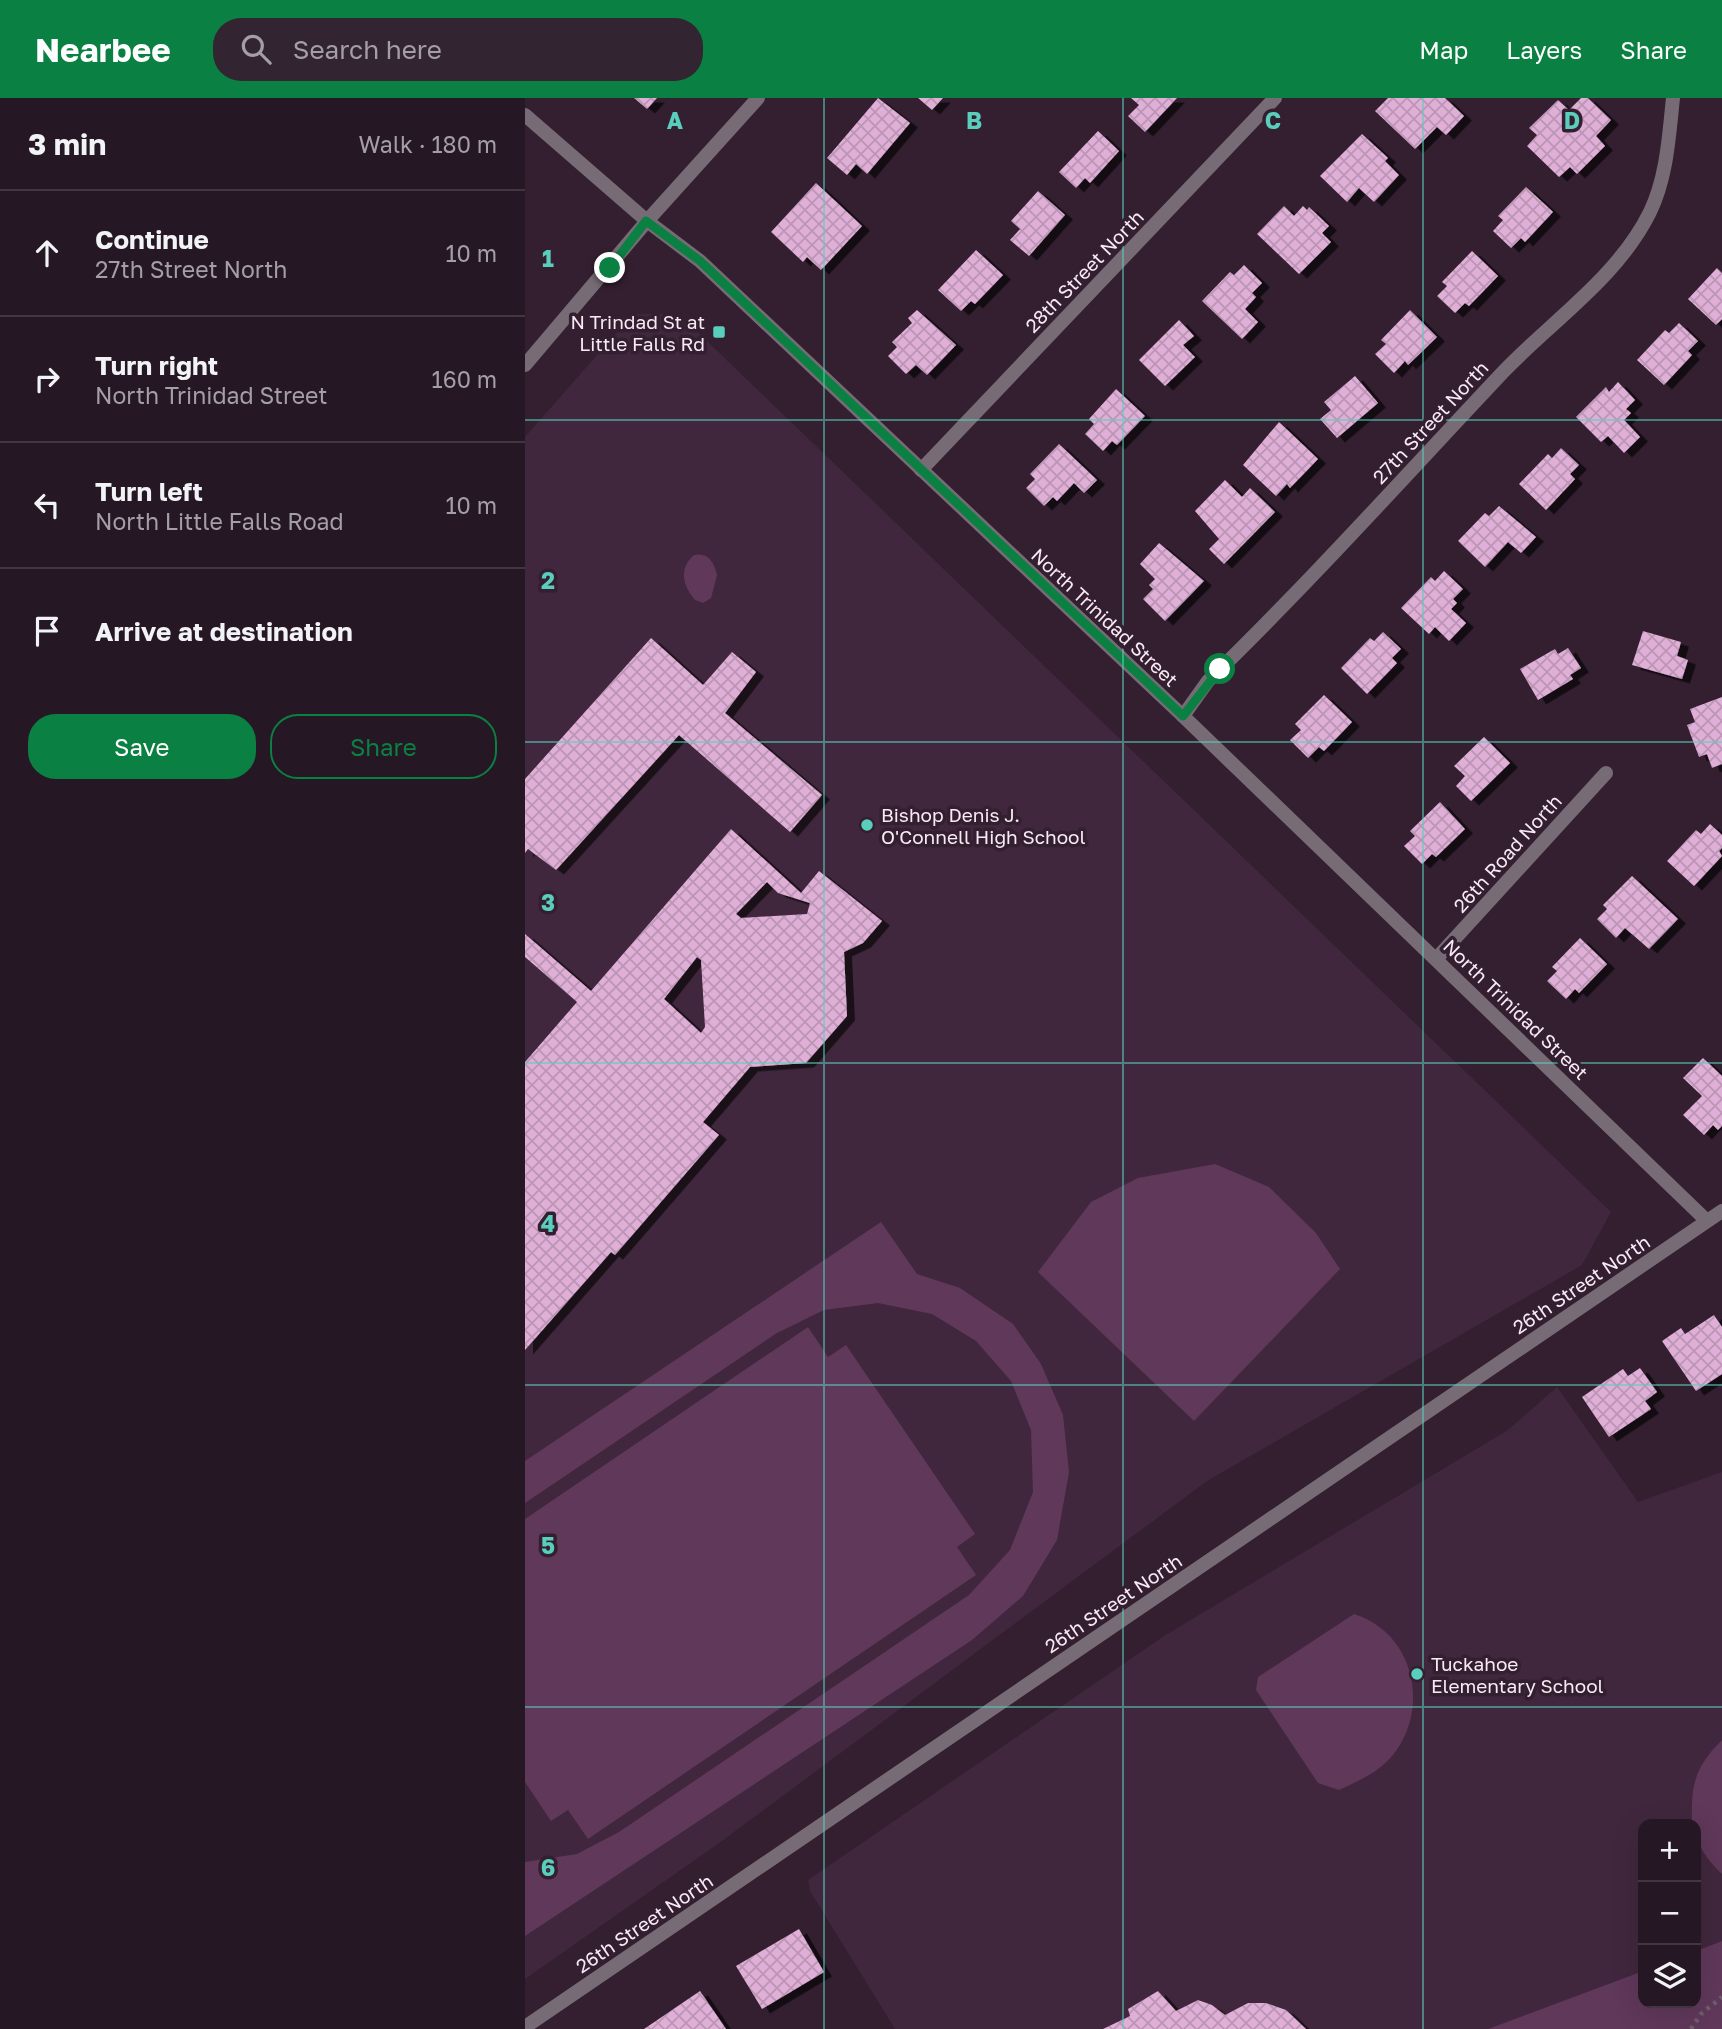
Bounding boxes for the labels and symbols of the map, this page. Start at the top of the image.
text: A [667,106,684,134]
text: B [966,106,982,134]
text: C [1265,106,1281,134]
text: D [1564,106,1580,134]
street label: 28th Street North [1020,205,1148,337]
text: 1 [542,244,554,272]
route end [594,252,625,283]
place label: N Trindad St at Little Falls Rd [570,310,705,355]
marker: N Trindad St at Little Falls Rd [711,324,727,340]
street label: 27th Street North [1367,356,1493,488]
street label: North Trinidad Street [1027,543,1183,691]
text: 2 [541,566,555,594]
route start [1204,653,1235,684]
street label: 26th Road North [1448,789,1566,917]
place label: Bishop Denis J. O'Connell High School [881,803,1086,848]
marker: Bishop Denis J. O'Connell High School [859,817,875,833]
text: 3 [541,888,555,916]
street label: North Trinidad Street [1439,934,1593,1084]
text: 4 [541,1209,555,1237]
street label: 26th Street North [1508,1230,1654,1338]
text: 5 [541,1531,555,1559]
street label: 26th Street North [1040,1549,1186,1657]
place label: Tuckahoe Elementary School [1431,1652,1604,1697]
marker: Tuckahoe Elementary School [1409,1666,1425,1682]
text: 6 [541,1853,555,1881]
street label: 26th Street North [571,1869,717,1977]

